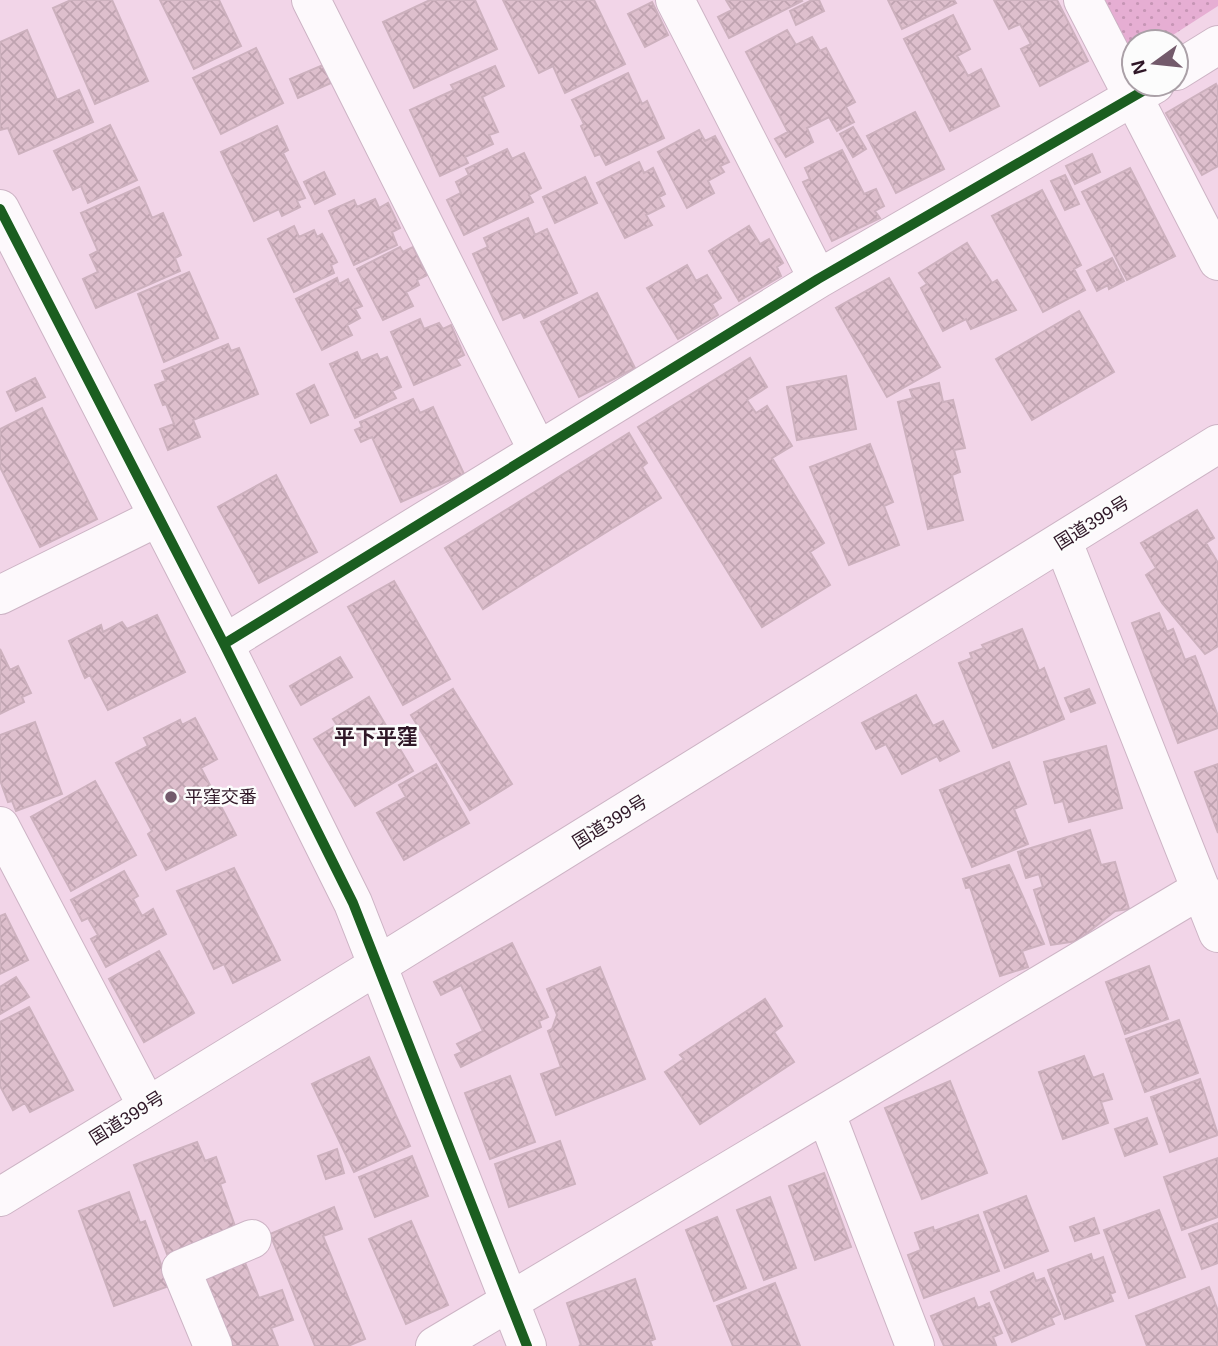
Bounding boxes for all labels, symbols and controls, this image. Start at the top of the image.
north arrow [1120,28,1190,98]
text: N [1127,58,1151,77]
street label: 国道399号 [1051,492,1133,554]
district label: 平下平窪 [334,725,418,748]
place label: 平窪交番 [185,787,257,807]
marker: 平窪交番 [163,789,179,805]
street label: 国道399号 [569,791,651,853]
street label: 国道399号 [86,1087,168,1149]

